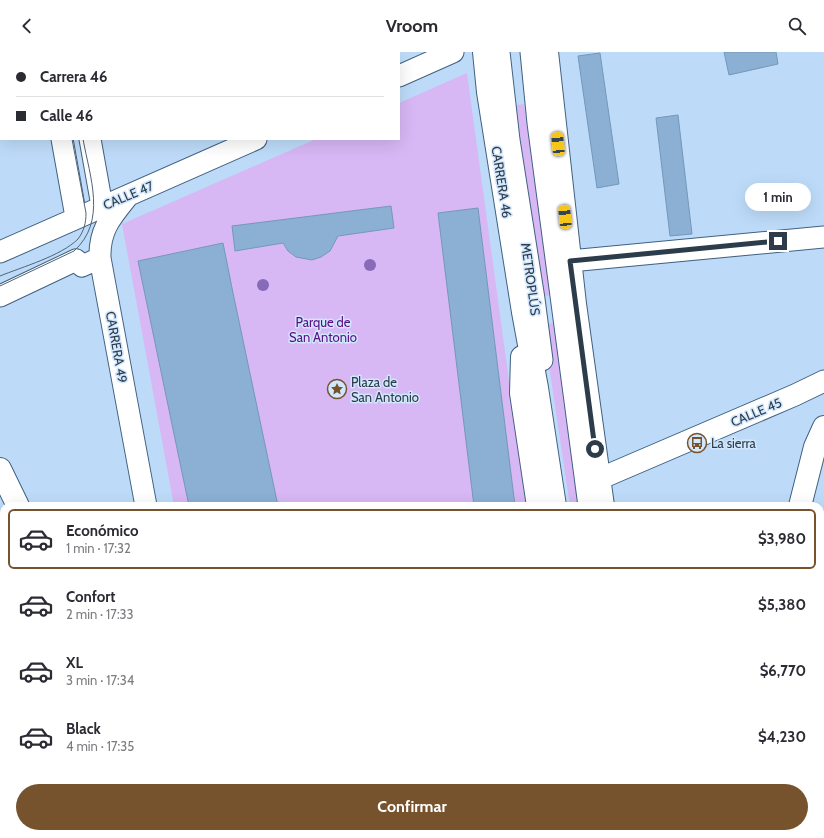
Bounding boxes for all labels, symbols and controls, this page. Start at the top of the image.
icon: back [16,15,38,37]
text: Vroom [386,15,438,37]
icon: search [786,15,808,37]
text: Carrera 46 [40,68,108,86]
text: Calle 46 [40,107,93,125]
car [551,131,565,157]
street label: CARRERA 46 [488,145,516,219]
street label: CALLE 47 [100,177,156,213]
callout: 1 min [745,183,811,211]
text: 1 min [763,189,793,205]
car [558,204,572,230]
route end [769,232,787,250]
street label: METROPLÚS [518,242,545,317]
street label: CARRERA 49 [103,310,131,384]
park label: Parque de San Antonio [289,314,357,345]
place label: Plaza de San Antonio [351,374,419,405]
place icon: Plaza de San Antonio [326,378,348,400]
street label: CALLE 45 [728,394,784,430]
bus stop icon: La sierra [686,432,708,454]
place label: La sierra [711,435,757,451]
route start [586,440,604,458]
icon: car [18,521,54,557]
text: Económico [66,522,138,540]
text: $3,980 [758,530,806,548]
text: 1 min · 17:32 [66,540,131,556]
icon: car [18,587,54,623]
text: Confort [66,588,115,606]
text: $5,380 [758,596,806,614]
text: 2 min · 17:33 [66,606,134,622]
icon: car [18,653,54,689]
text: XL [66,654,83,672]
text: $6,770 [760,662,806,680]
text: 3 min · 17:34 [66,672,134,688]
icon: car [18,719,54,755]
text: Black [66,720,101,738]
text: $4,230 [758,728,806,746]
text: 4 min · 17:35 [66,738,134,754]
button: Confirmar [16,784,808,830]

